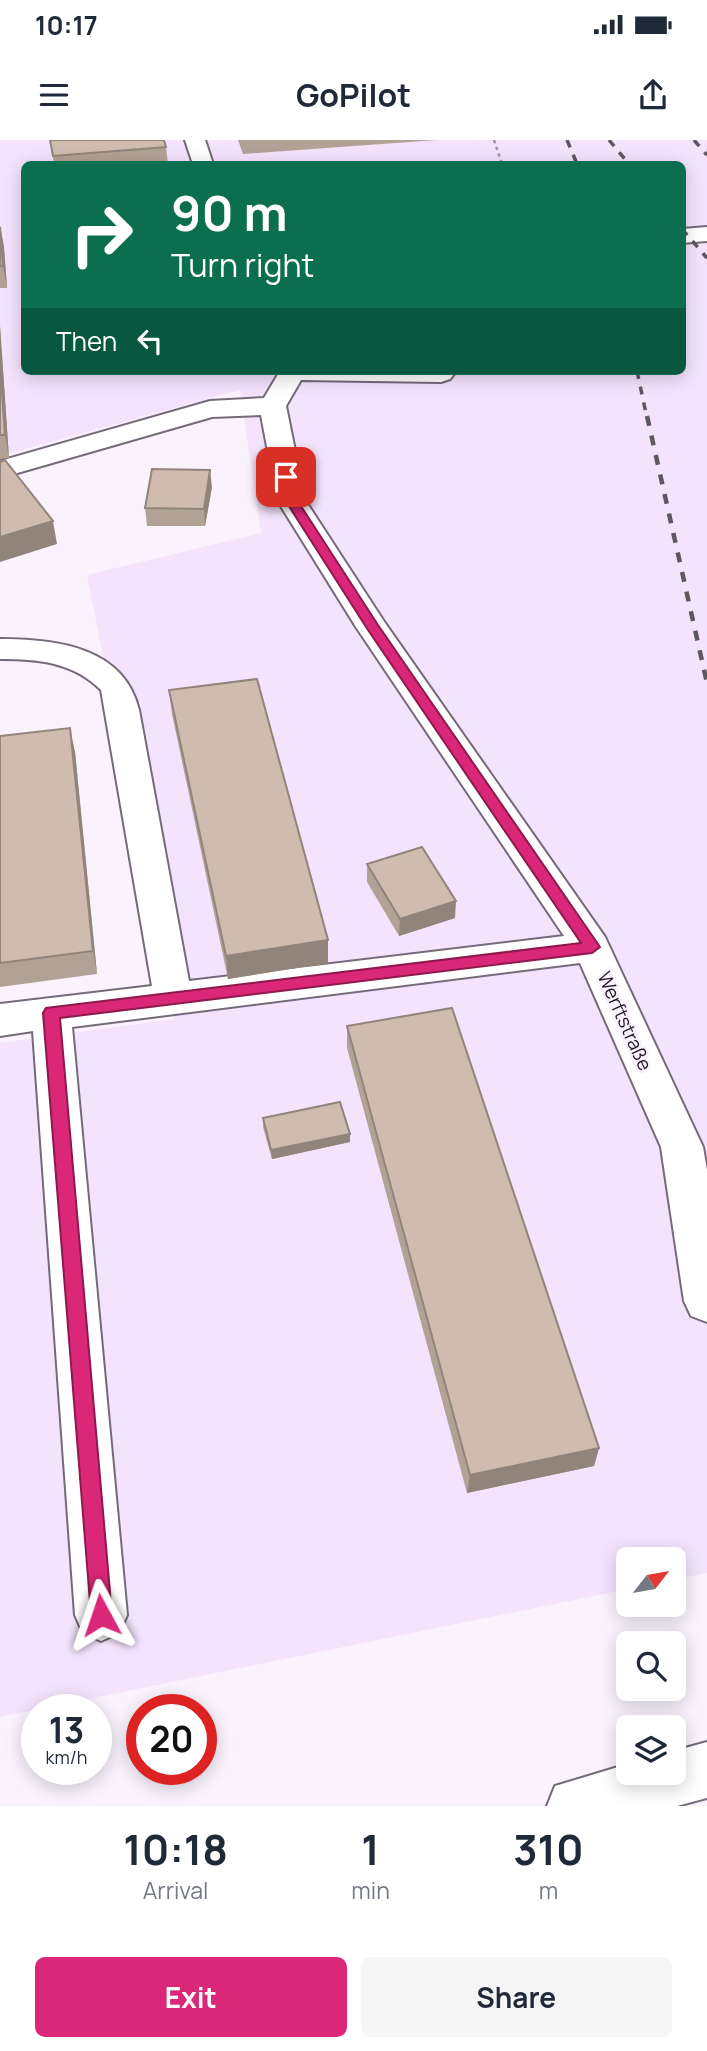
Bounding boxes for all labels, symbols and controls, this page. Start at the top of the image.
text: 10:17 [35,7,98,43]
text: GoPilot [296,73,411,117]
icon: menu [35,76,73,114]
icon: share [634,76,672,114]
text: 90 m [171,179,288,246]
icon: right [56,189,147,280]
text: Turn right [171,243,314,287]
icon: left [131,322,169,360]
text: Then [56,323,117,359]
pin [256,447,316,507]
icon: arrive [267,458,305,496]
street label: Werftstraße [592,967,658,1075]
north arrow [616,1547,686,1617]
map controls [616,1547,686,1785]
position arrow [64,1578,138,1652]
button: search [616,1631,686,1701]
speed limit sign: 20 [126,1694,217,1785]
text: 13 [49,1706,84,1754]
button: layers [616,1715,686,1785]
text: km/h [46,1745,87,1769]
text: 10:18 [123,1820,228,1878]
text: 1 [361,1820,380,1878]
text: 310 [513,1820,584,1878]
text: Arrival [143,1874,208,1906]
text: min [351,1874,390,1906]
text: m [539,1874,558,1906]
button: Exit [35,1957,347,2037]
button: Share [361,1957,672,2037]

